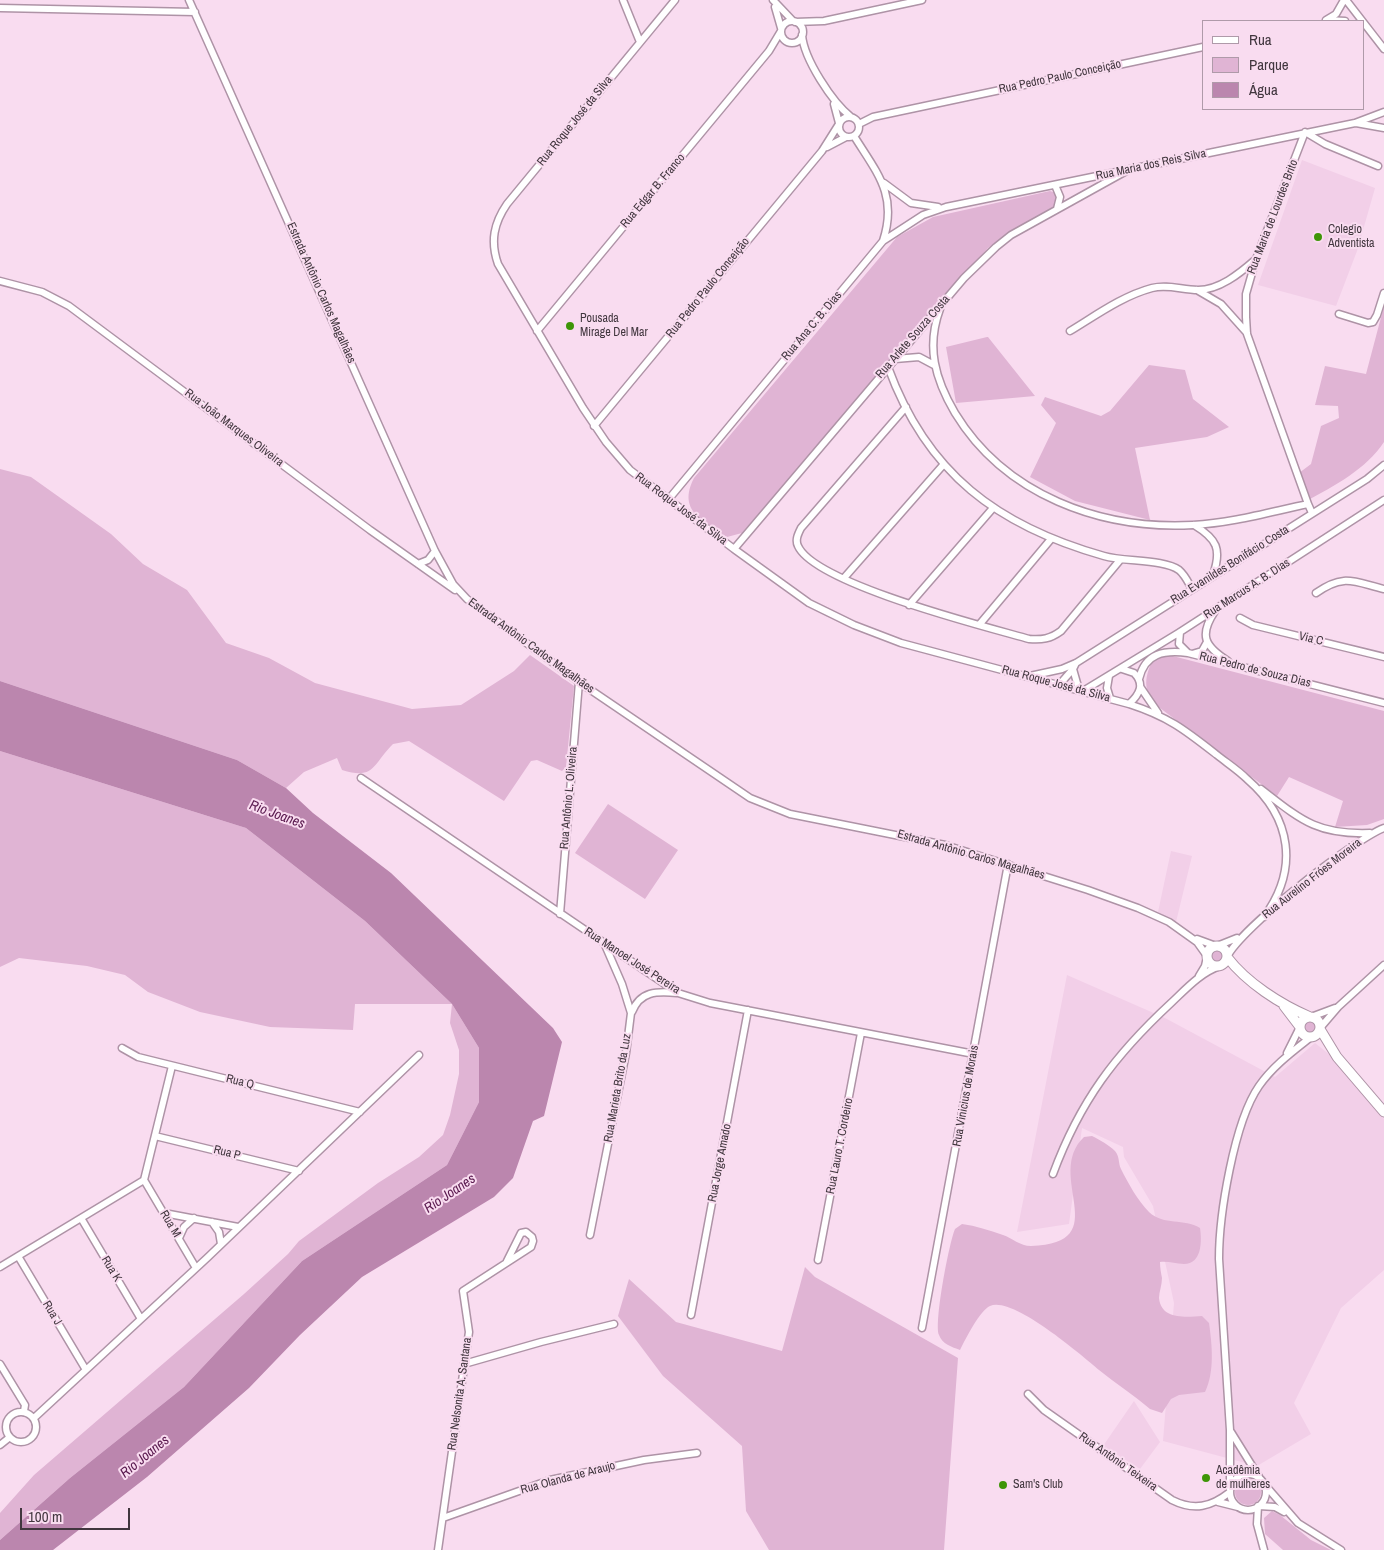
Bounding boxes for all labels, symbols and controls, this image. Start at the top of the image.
legend [1202,20,1364,110]
text: Rua [1249,29,1272,50]
text: Parque [1249,54,1289,75]
street label: Rua Pedro Paulo Conceição [998,57,1122,97]
street label: Rua Roque José da Silva [534,73,616,169]
text: Água [1249,79,1278,100]
street label: Rua Maria dos Reis Silva [1095,146,1207,184]
street label: Rua Edgar B. Franco [618,151,688,231]
street label: Rua Maria de Lourdes Brito [1245,158,1301,276]
street label: Estrada Antônio Carlos Magalhães [283,220,359,366]
place label: Colegio Adventista [1328,223,1374,251]
marker: Colegio Adventista [1312,231,1324,243]
street label: Rua Pedro Paulo Conceição [663,235,753,341]
street label: Rua Ana C. B. Dias [779,288,845,364]
street label: Rua Arlete Souza Costa [873,292,953,382]
place label: Pousada Mirage Del Mar [580,312,648,340]
marker: Pousada Mirage Del Mar [564,320,576,332]
street label: Rua João Marques Oliveira [182,386,286,470]
street label: Rua Roque José da Silva [632,470,730,548]
street label: Rua Evanildes Bonifácio Costa [1168,523,1292,607]
street label: Rua Marcus A. B. Dias [1201,556,1293,622]
street label: Estrada Antônio Carlos Magalhães [465,595,597,697]
street label: Via C [1297,629,1325,649]
street label: Rua Pedro de Souza Dias [1198,649,1312,691]
street label: Rua Roque José da Silva [1000,663,1112,705]
street label: Rua Antônio L. Oliveira [557,746,581,850]
water label: Rio Joanes [247,797,307,833]
street label: Estrada Antônio Carlos Magalhães [896,827,1046,883]
street label: Rua Aurelino Fróes Moreira [1260,836,1364,922]
street label: Rua Manoel José Pereira [581,925,683,997]
street label: Rua Marieta Brito da Luz [601,1033,635,1143]
street label: Rua Vinicius de Morais [950,1044,982,1148]
street label: Rua Q [224,1072,256,1092]
street label: Rua Lauro T. Cordeiro [824,1097,856,1195]
street label: Rua Jorge Amado [705,1123,735,1203]
street label: Rua P [212,1143,242,1163]
water label: Rio Joanes [421,1171,479,1217]
street label: Rua M [156,1208,184,1240]
street label: Rua K [98,1254,124,1284]
street label: Rua J [39,1298,65,1328]
street label: Rua Nelsonita A. Santana [445,1337,475,1451]
street label: Rua Antônio Teixeira [1076,1430,1160,1494]
water label: Rio Joanes [117,1432,173,1482]
street label: Rua Olanda de Araujo [519,1458,617,1498]
place label: Acadêmia de mulheres [1216,1464,1270,1492]
marker: Acadêmia de mulheres [1200,1472,1212,1484]
place label: Sam's Club [1013,1478,1063,1492]
marker: Sam's Club [997,1479,1009,1491]
scale bar [22,1498,132,1530]
text: 100 m [28,1506,62,1527]

